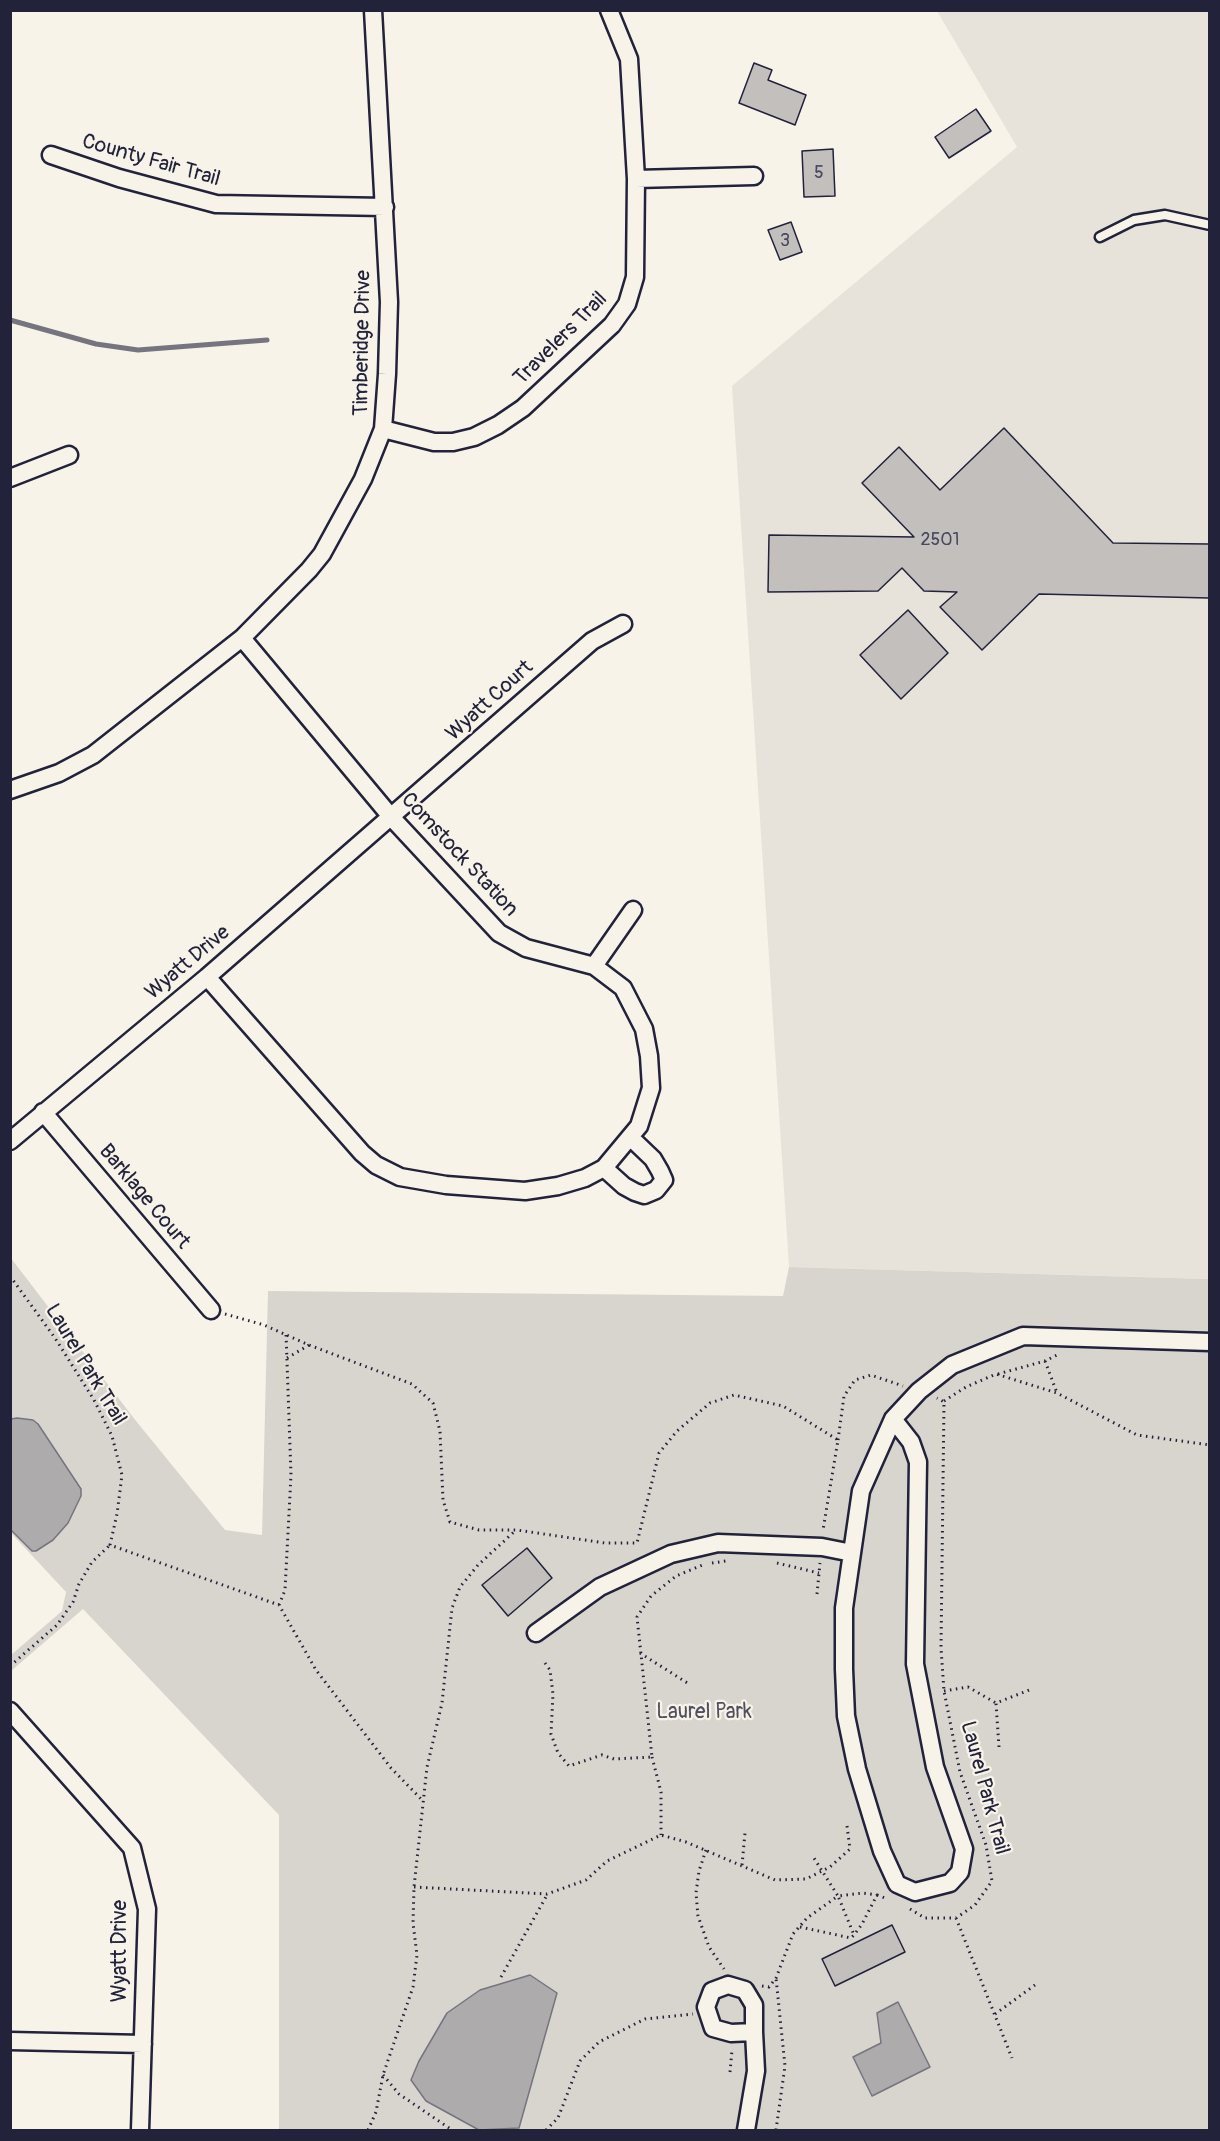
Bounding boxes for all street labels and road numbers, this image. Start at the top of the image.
street label: County Fair Trail [79,129,223,193]
street label: Timberidge Drive [349,270,377,416]
street label: Travelers Trail [509,287,613,391]
street label: Wyatt Court [441,655,539,747]
street label: Comstock Station [395,788,523,922]
street label: Wyatt Drive [141,920,235,1006]
street label: Barklage Court [93,1140,195,1254]
street label: Laurel Park Trail [39,1300,131,1430]
street label: Laurel Park Trail [954,1719,1014,1857]
street label: Wyatt Drive [108,1900,134,2002]

